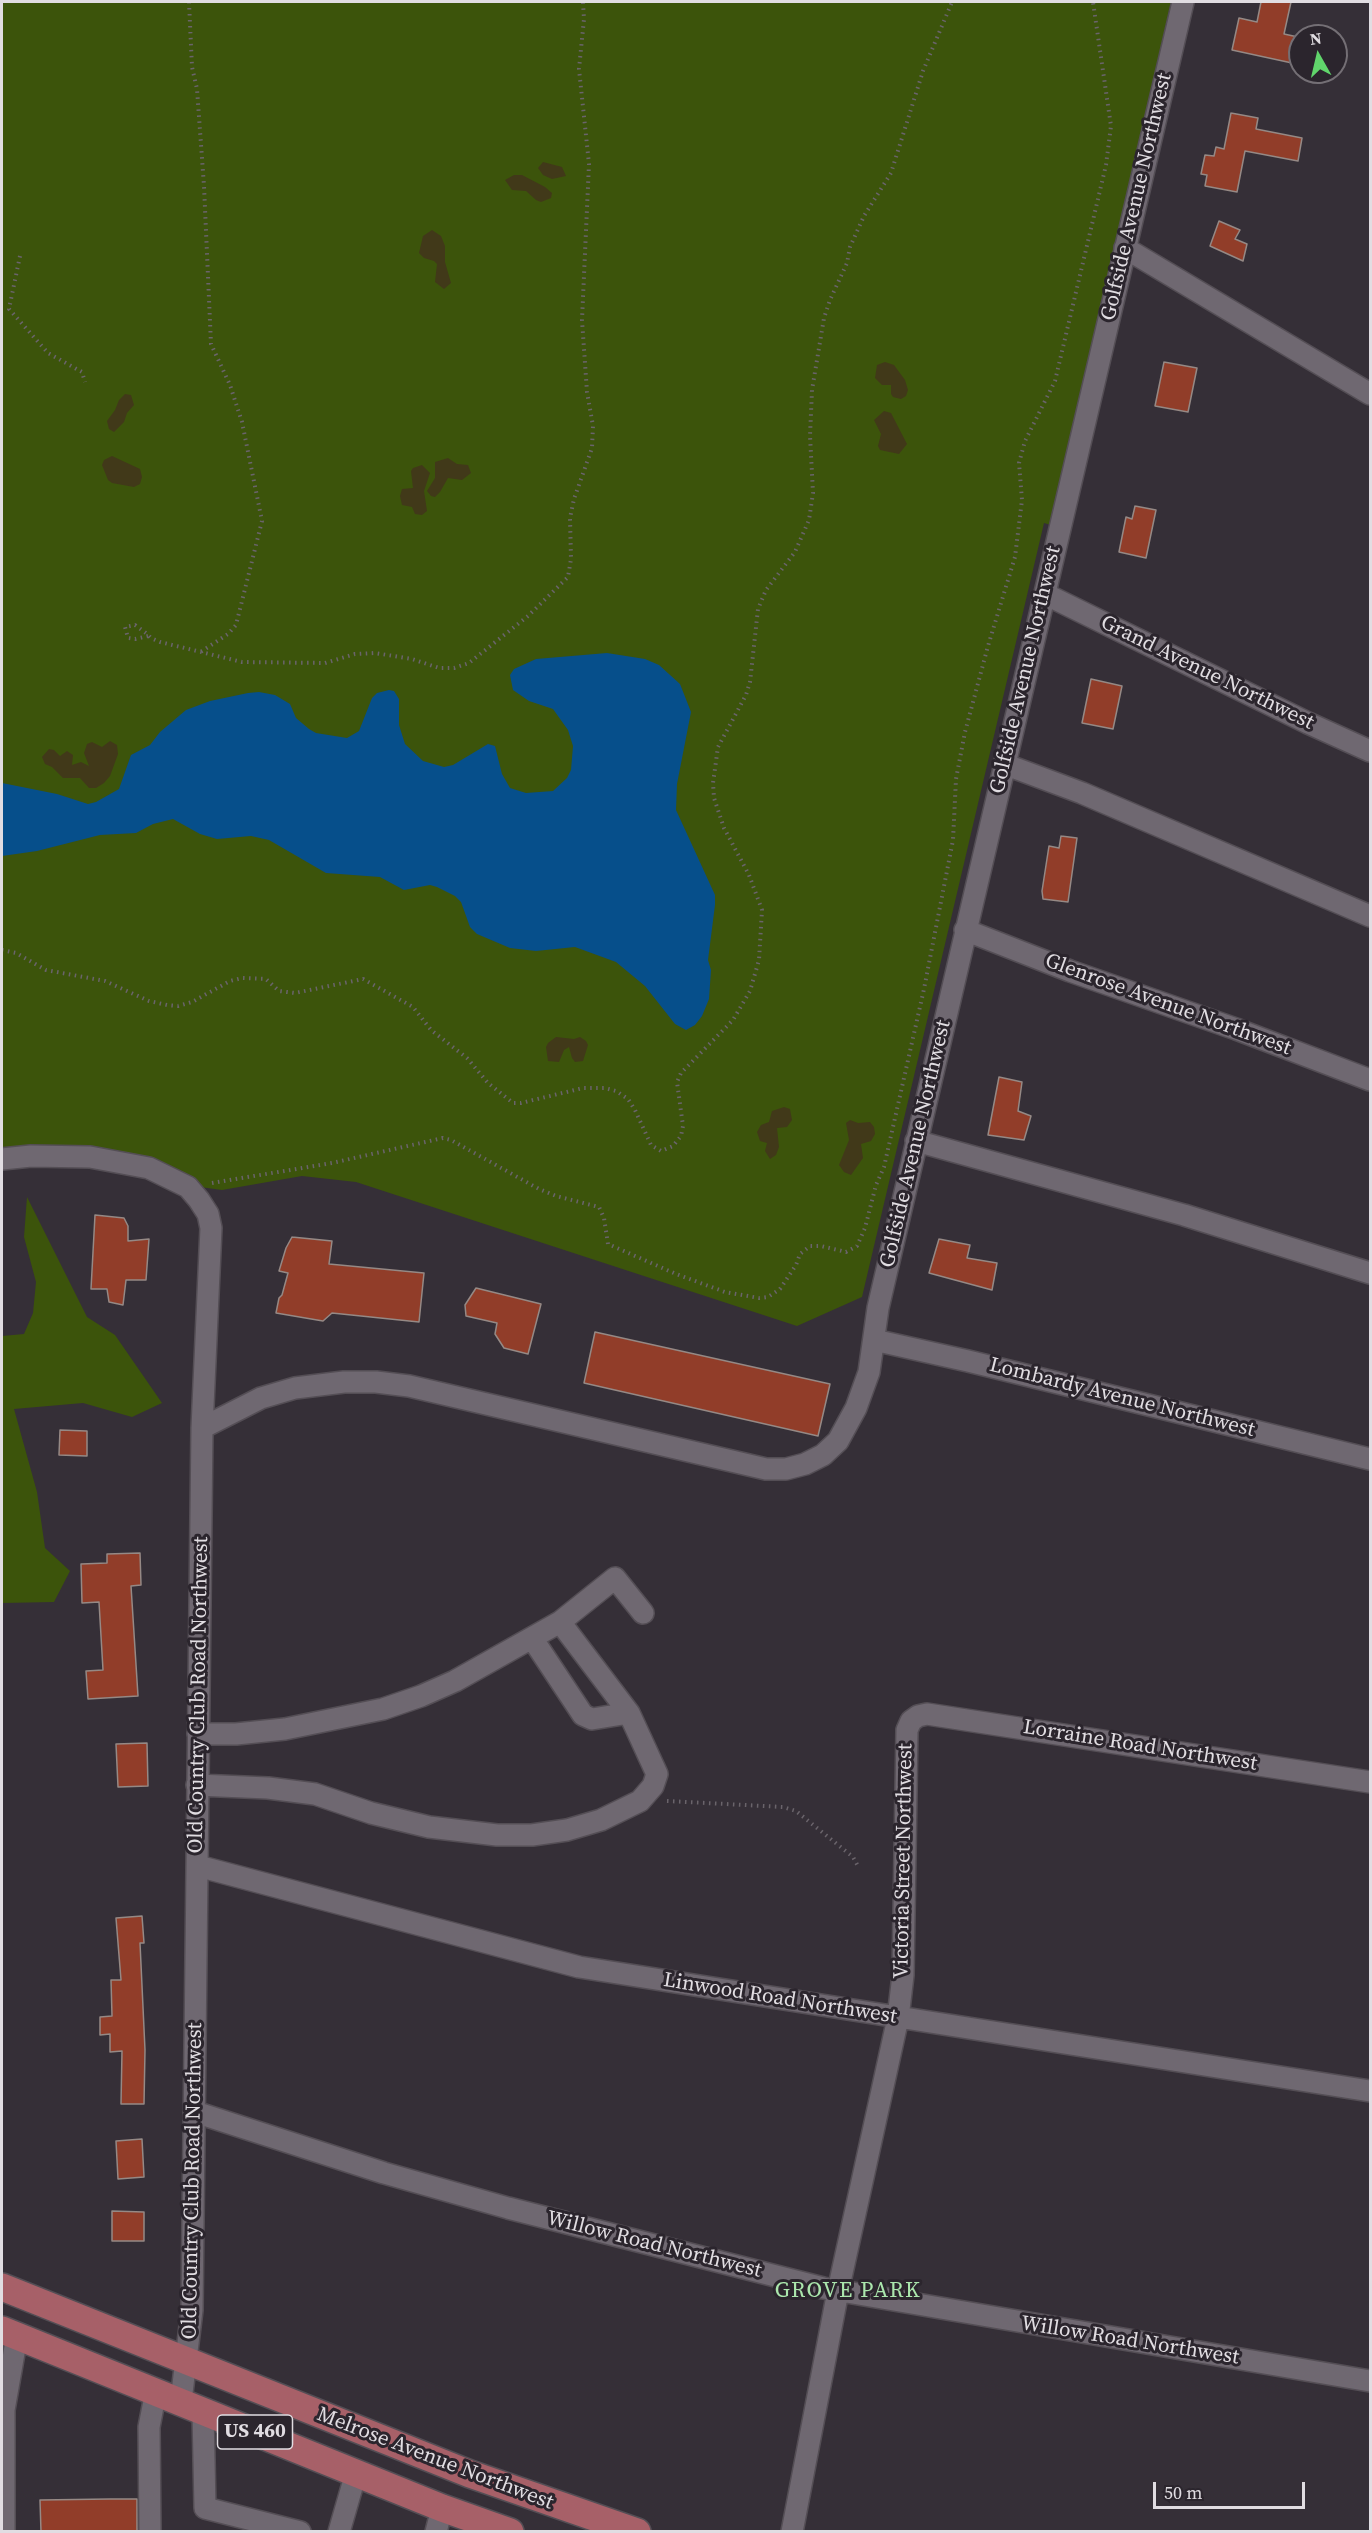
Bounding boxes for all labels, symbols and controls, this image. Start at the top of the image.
north arrow [1288,24,1348,84]
text: N [1308,26,1323,50]
street label: Golfside Avenue Northwest [1096,71,1178,323]
street label: Golfside Avenue Northwest [985,544,1067,796]
street label: Grand Avenue Northwest [1096,610,1318,736]
street label: Glenrose Avenue Northwest [1042,949,1294,1061]
street label: Golfside Avenue Northwest [875,1018,957,1270]
street label: Lombardy Avenue Northwest [987,1353,1257,1443]
street label: Old Country Club Road Northwest [184,1536,214,1854]
street label: Lorraine Road Northwest [1021,1715,1259,1777]
street label: Victoria Street Northwest [889,1743,919,1979]
street label: Linwood Road Northwest [662,1968,898,2030]
street label: Old Country Club Road Northwest [178,2022,208,2340]
street label: Willow Road Northwest [544,2206,764,2284]
district label: GROVE PARK [775,2278,921,2304]
street label: Willow Road Northwest [1019,2311,1241,2371]
street label: Melrose Avenue Northwest [313,2402,557,2516]
road number: US 460 [218,2415,292,2449]
scale bar [1156,2470,1308,2508]
text: 50 m [1164,2480,1202,2505]

